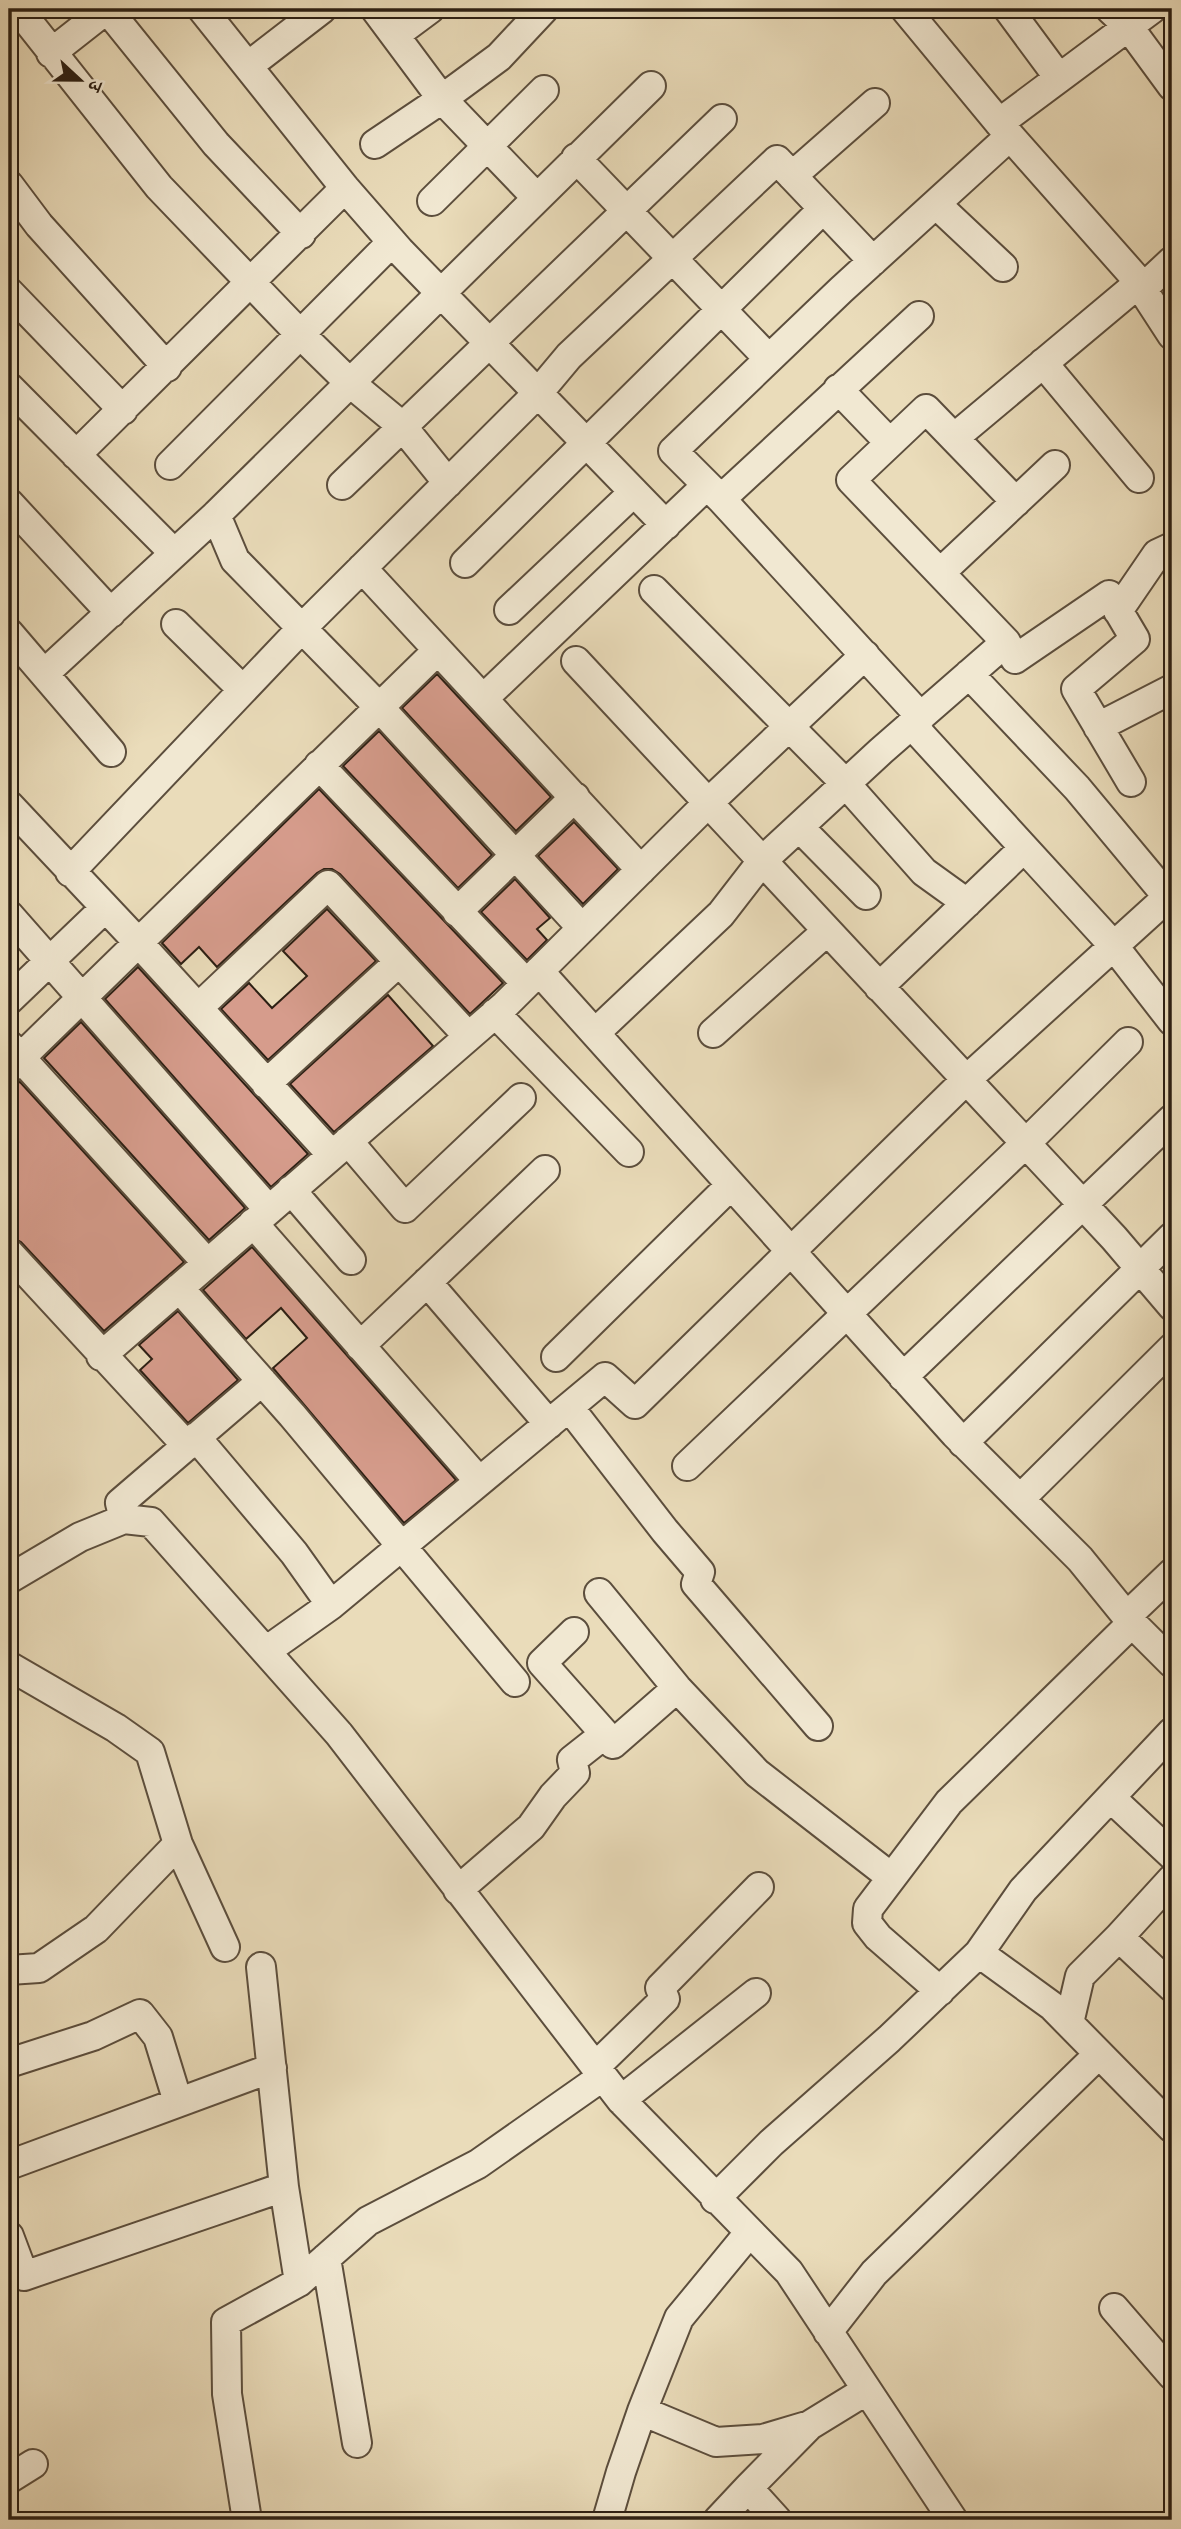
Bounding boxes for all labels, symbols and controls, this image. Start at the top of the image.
north arrow [46,46,116,116]
text: उ [81,75,108,96]

